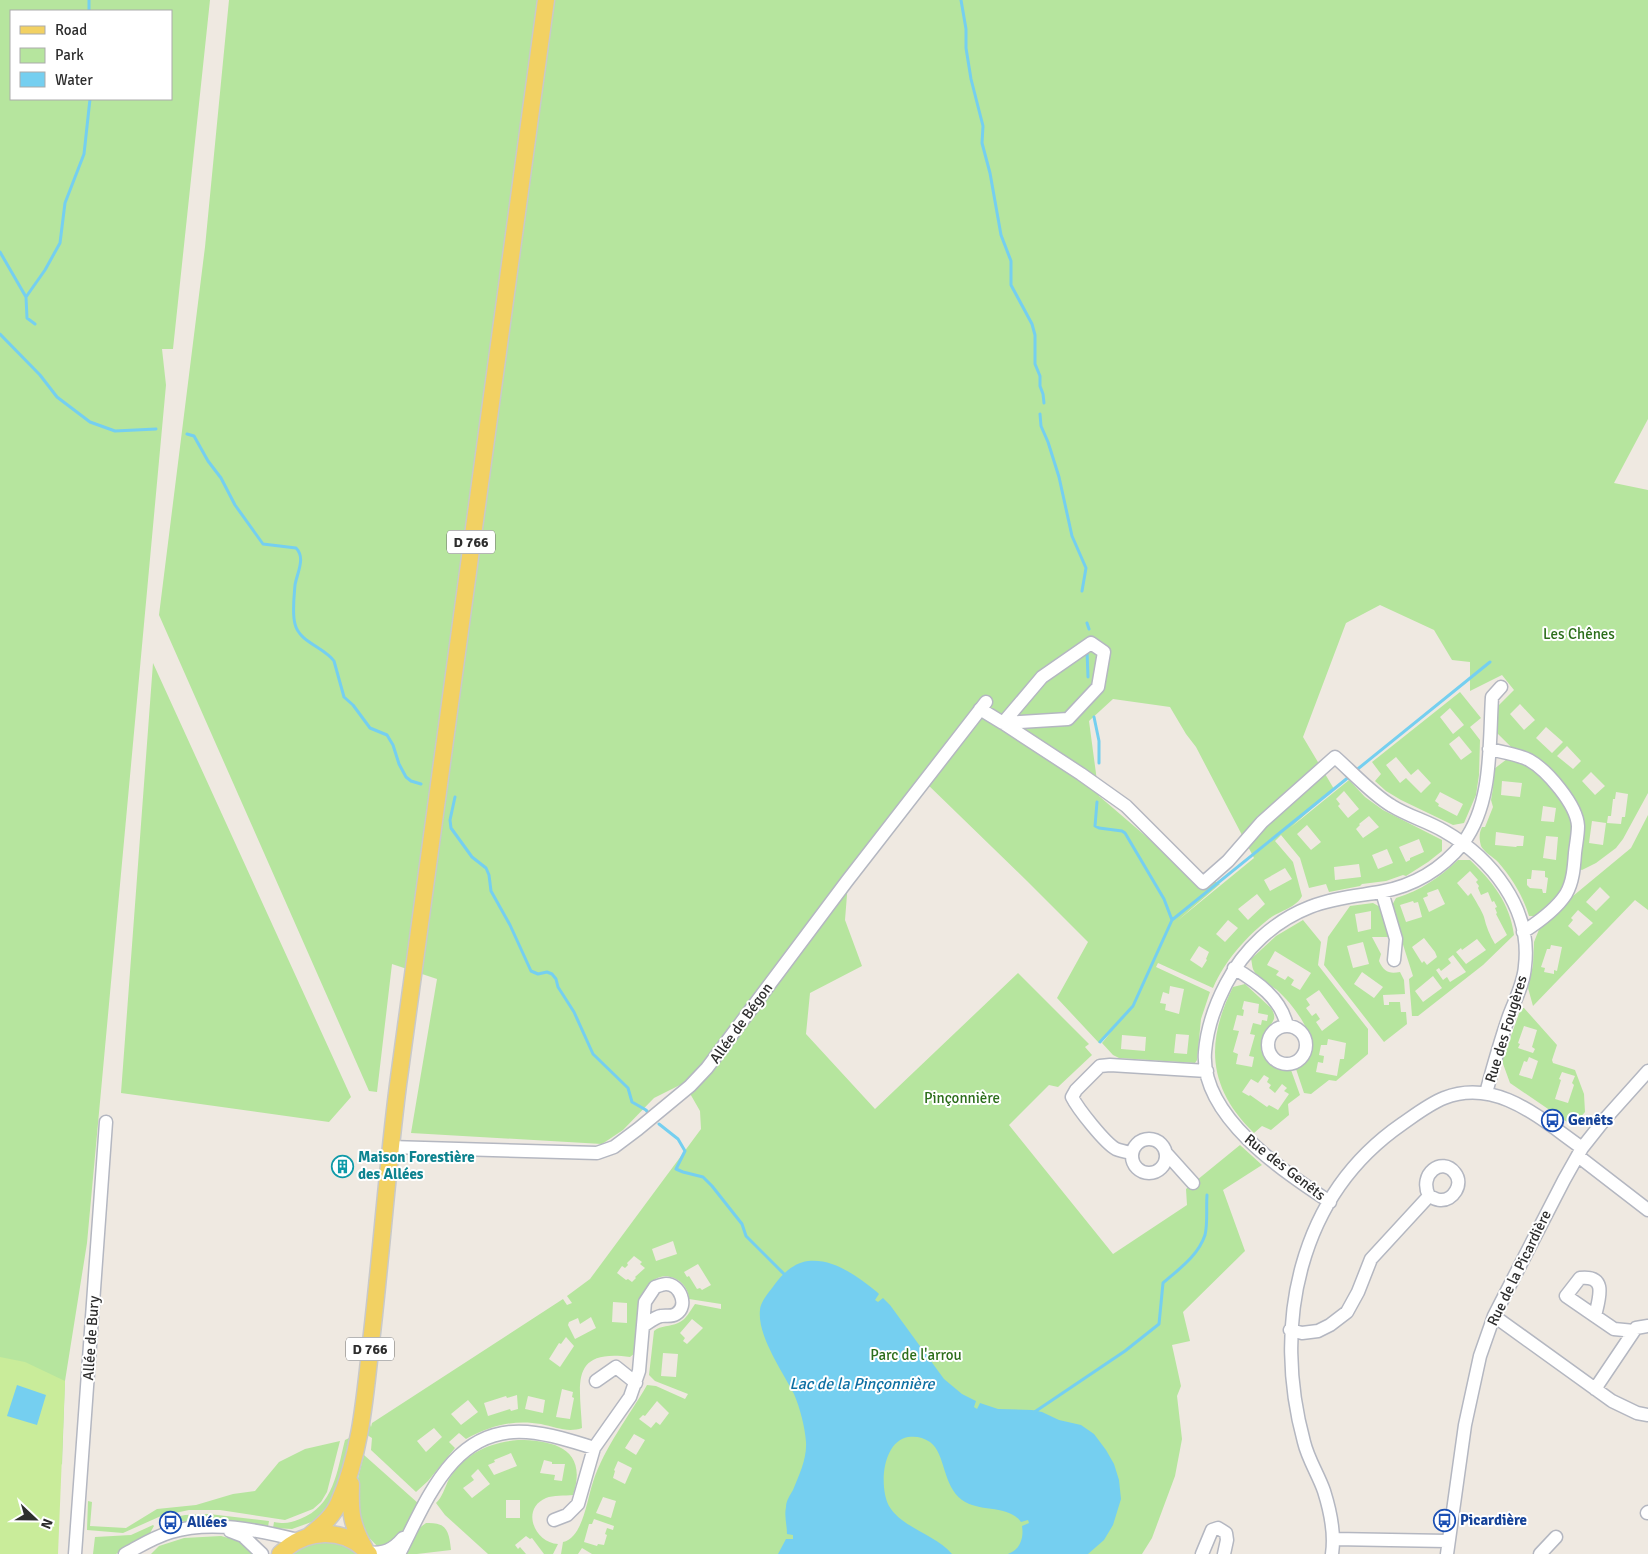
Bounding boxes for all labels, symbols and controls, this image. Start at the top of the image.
legend [10,10,172,100]
text: Road [55,21,87,39]
text: Park [55,46,84,64]
text: Water [55,71,93,89]
road number: D 766 [447,530,495,554]
park label: Les Chênes [1543,625,1615,643]
street label: Rue des Fougères [1481,973,1531,1085]
street label: Allée de Bégon [706,979,776,1067]
park label: Pinçonnière [924,1089,1000,1107]
bus stop icon: Genêts [1540,1108,1564,1132]
place label: Genêts [1568,1111,1614,1129]
street label: Rue des Genêts [1241,1130,1329,1204]
place label: Maison Forestière des Allées [358,1148,475,1183]
building icon: Maison Forestière des Allées [330,1154,354,1178]
street label: Rue de la Picardière [1483,1207,1555,1329]
street label: Allée de Bury [79,1295,103,1381]
road number: D 766 [346,1338,394,1360]
park label: Parc de l'arrou [870,1346,962,1364]
water label: Lac de la Pinçonnière [790,1374,935,1394]
north arrow [10,1494,60,1544]
bus stop icon: Picardière [1432,1508,1456,1532]
bus stop icon: Allées [159,1510,183,1534]
place label: Picardière [1460,1511,1527,1529]
place label: Allées [187,1513,227,1531]
text: N [37,1516,56,1531]

